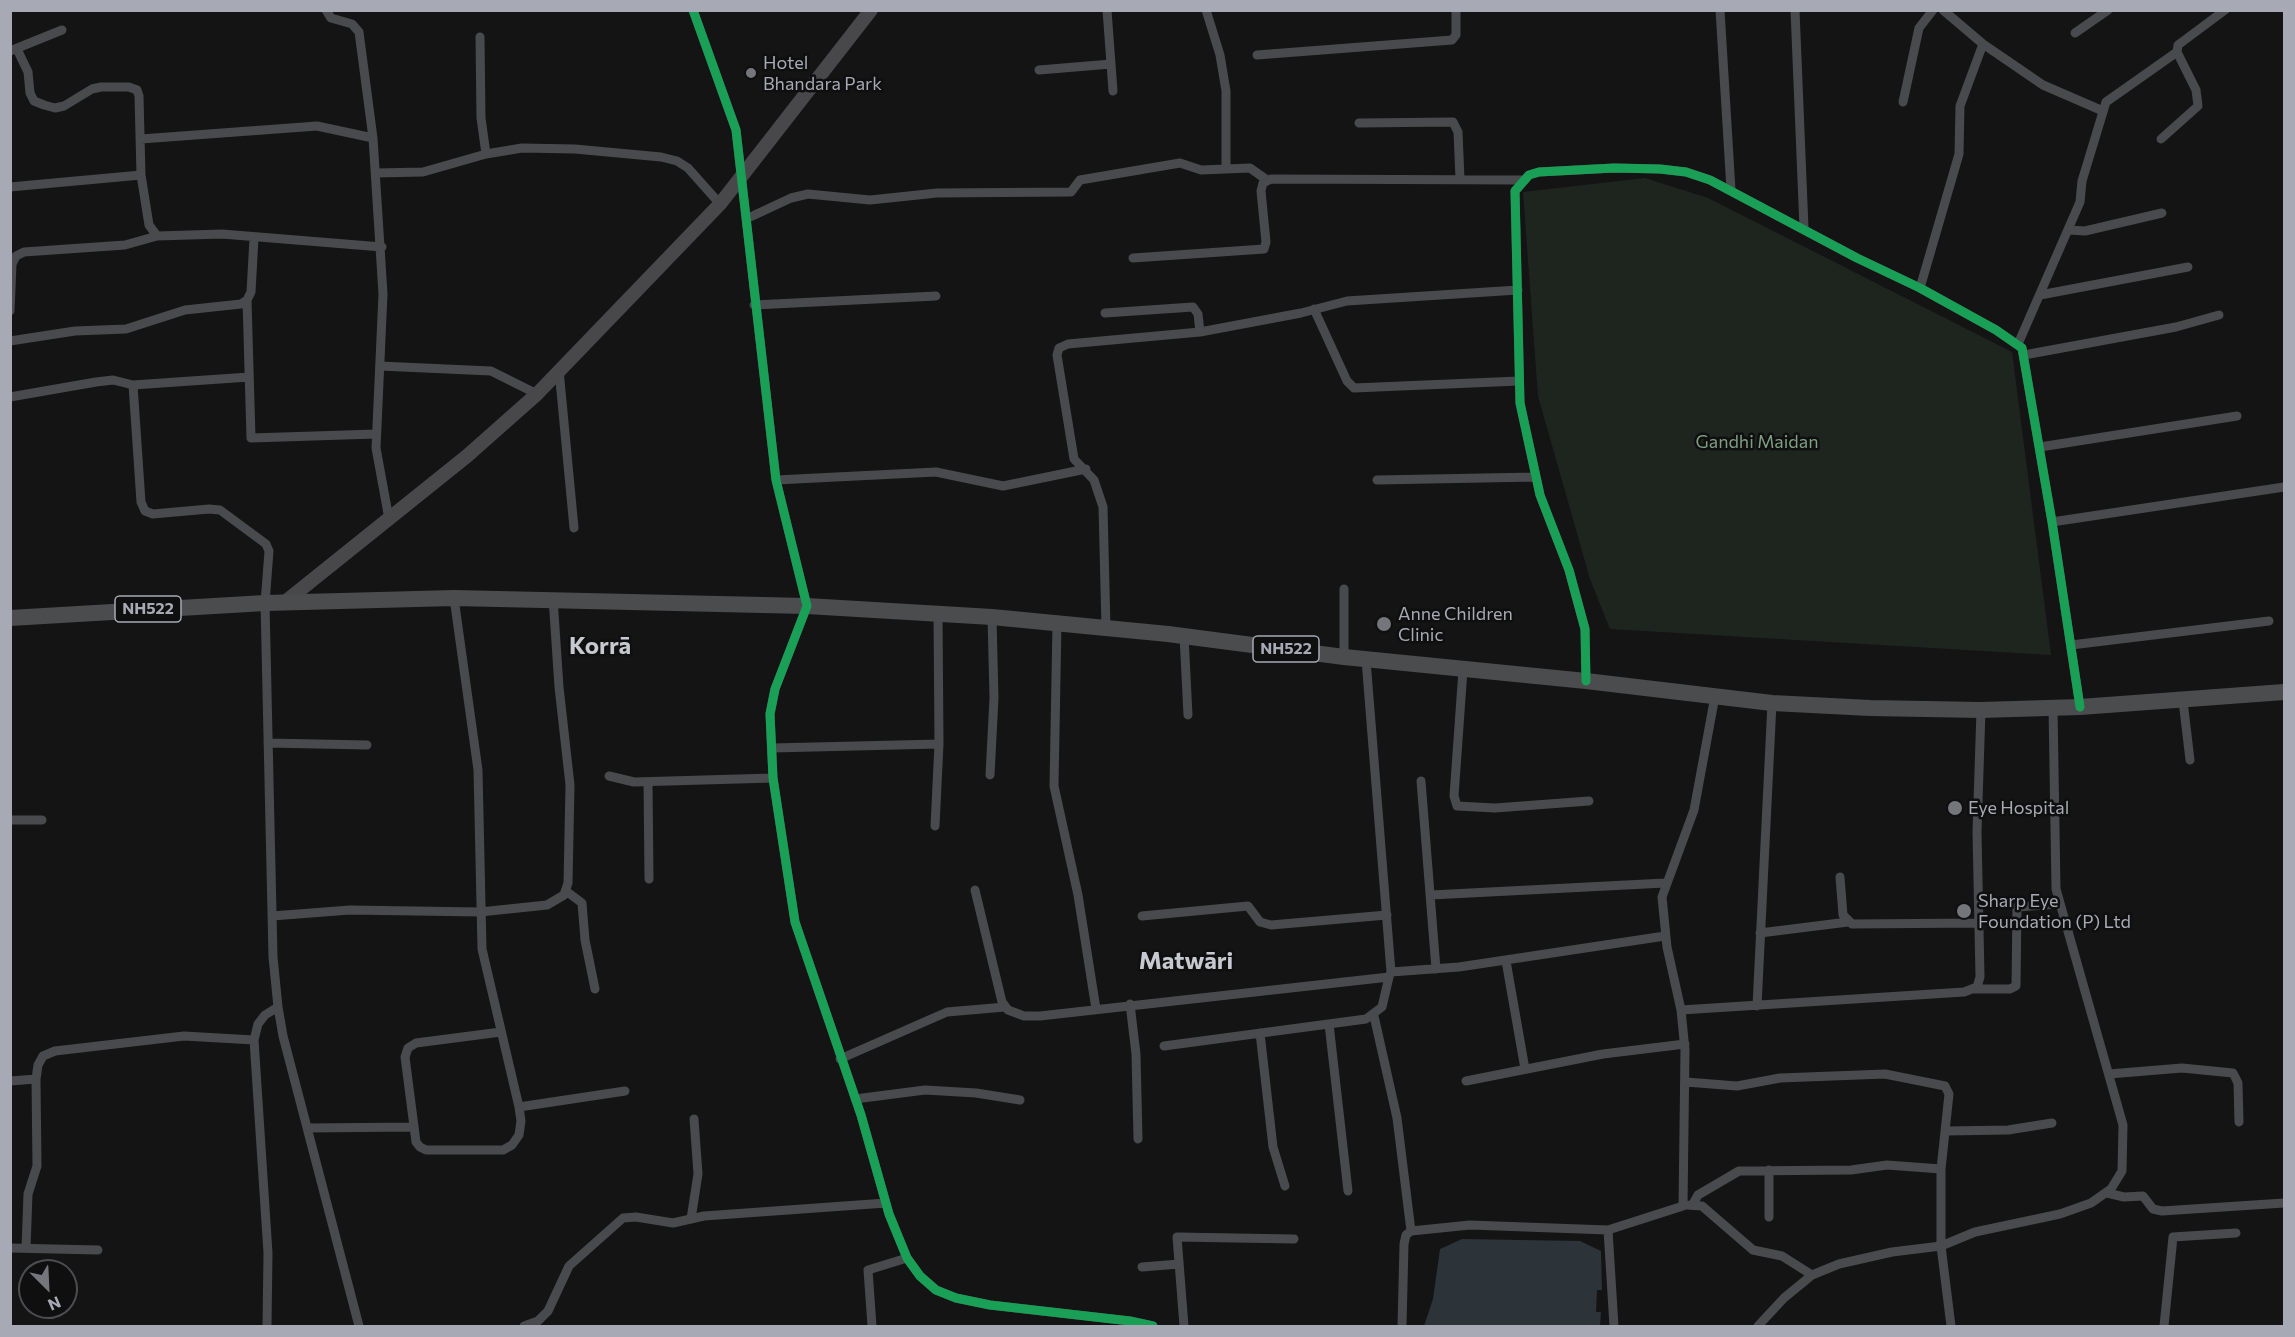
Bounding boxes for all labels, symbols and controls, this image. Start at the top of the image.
place label: Hotel Bhandara Park [763,52,882,94]
marker: Hotel Bhandara Park [744,66,758,80]
park label: Gandhi Maidan [1696,431,1818,453]
road number: NH522 [115,596,181,622]
place label: Anne Children Clinic [1398,603,1513,646]
marker: Anne Children Clinic [1375,615,1393,633]
district label: Korrā [569,632,631,660]
road number: NH522 [1253,636,1319,662]
place label: Eye Hospital [1968,797,2069,819]
marker: Eye Hospital [1946,799,1964,817]
place label: Sharp Eye Foundation (P) Ltd [1978,890,2131,932]
marker: Sharp Eye Foundation (P) Ltd [1955,902,1973,920]
district label: Matwāri [1139,947,1233,975]
north arrow [18,1259,78,1319]
text: N [45,1293,64,1315]

